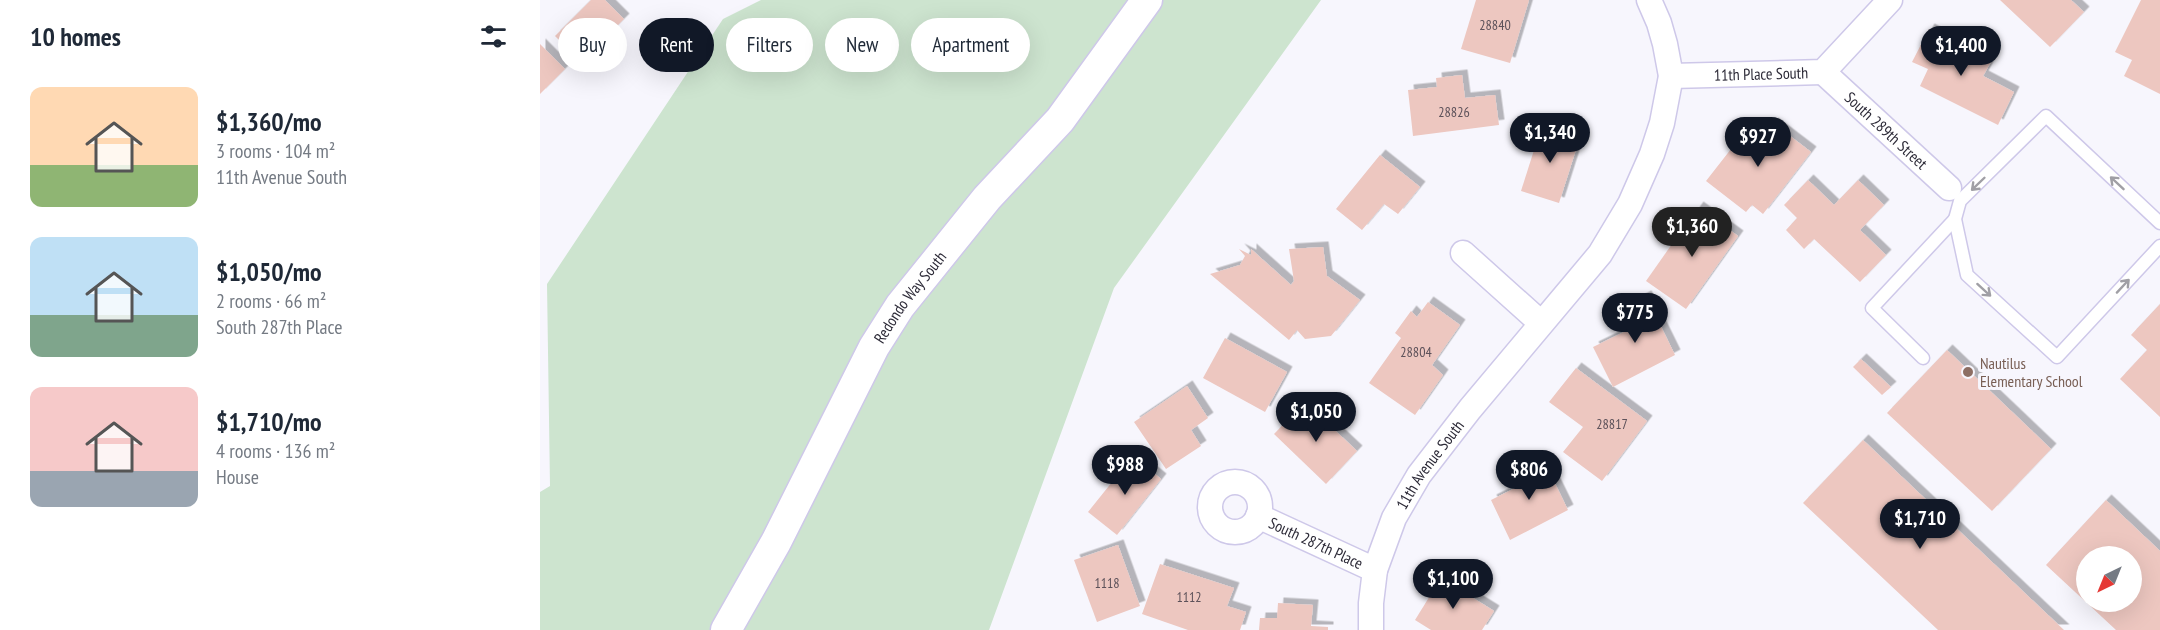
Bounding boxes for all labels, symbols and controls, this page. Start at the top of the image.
house number: 28840 [1479,16,1511,34]
chip: Buy [558,18,627,72]
chip: Rent [639,18,714,72]
chip: Filters [726,18,813,72]
chip: New [825,18,899,72]
chip: Apartment [911,18,1030,72]
text: 10 homes [30,20,121,53]
icon: filters [477,20,510,53]
pin: $1,400 [1912,26,2010,77]
text: $1,400 [1935,32,1987,58]
street label: 11th Place South [1714,62,1808,85]
street label: South 289th Street [1841,87,1932,174]
house number: 28826 [1438,103,1470,121]
text: $1,360/mo [216,105,322,138]
icon: home [78,111,150,183]
pin: $1,340 [1501,113,1599,164]
pin: $927 [1722,117,1794,168]
text: $1,340 [1524,119,1576,145]
text: $927 [1739,123,1777,149]
text: 3 rooms · 104 m² [216,138,335,164]
text: 11th Avenue South [216,164,347,190]
one-way arrow [2110,176,2125,191]
one-way arrow [1970,177,1985,191]
pin: $1,360 [1643,207,1741,258]
text: $1,360 [1666,213,1718,239]
street label: Redondo Way South [869,247,950,347]
text: $1,050/mo [216,255,322,288]
icon: home [78,261,150,333]
one-way arrow [2116,279,2130,294]
one-way arrow [1977,283,1992,297]
text: 2 rooms · 66 m² [216,288,326,314]
pin: $775 [1599,293,1671,344]
text: $775 [1616,299,1654,325]
text: South 287th Place [216,314,343,340]
house number: 28804 [1400,343,1432,361]
place label: Nautilus Elementary School [1980,353,2083,391]
marker: Nautilus Elementary School [1961,365,1975,379]
pin: $1,050 [1267,392,1365,443]
text: $1,050 [1290,398,1342,424]
text: $1,710/mo [216,405,322,438]
icon: home [78,411,150,483]
house number: 28817 [1596,415,1628,433]
street label: 11th Avenue South [1391,416,1468,513]
text: 4 rooms · 136 m² [216,438,335,464]
pin: $988 [1089,445,1161,496]
pin: $806 [1493,450,1565,501]
text: $988 [1106,451,1144,477]
text: $806 [1510,456,1548,482]
text: House [216,464,259,490]
pin: $1,710 [1871,499,1969,550]
text: $1,710 [1894,505,1946,531]
street label: South 287th Place [1266,513,1366,573]
north arrow [2076,546,2142,612]
map controls [2076,546,2142,612]
pin: $1,100 [1404,559,1502,610]
text: $1,100 [1427,565,1479,591]
house number: 1118 [1094,574,1120,592]
house number: 1112 [1176,588,1202,606]

